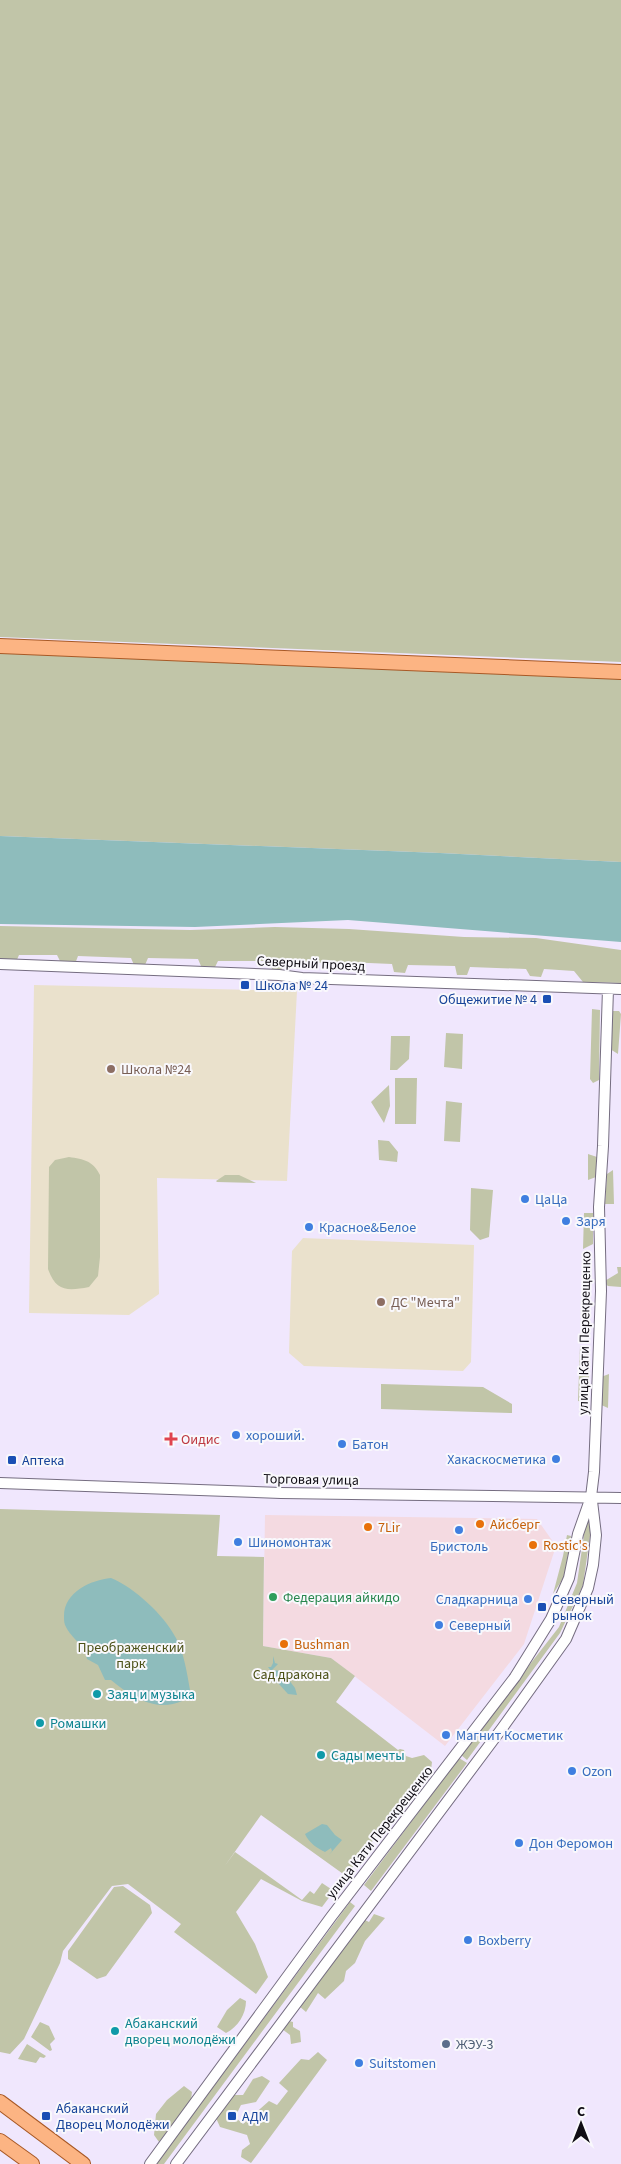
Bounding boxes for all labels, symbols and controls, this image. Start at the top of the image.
street label: Северный проезд [256,951,366,977]
place label: Школа № 24 [255,976,328,996]
marker: Школа № 24 [239,979,251,991]
place label: Общежитие № 4 [439,990,537,1010]
marker: Общежитие № 4 [541,993,553,1005]
place label: Школа №24 [121,1060,191,1080]
marker: Школа №24 [105,1063,117,1075]
place label: ЦаЦа [535,1190,567,1210]
marker: ЦаЦа [519,1193,531,1205]
place label: Заря [576,1212,606,1232]
marker: Заря [560,1215,572,1227]
place label: Красное&Белое [319,1218,416,1238]
marker: Красное&Белое [303,1221,315,1233]
street label: улица Кати Перекрещенко [574,1251,596,1415]
place label: ДС "Мечта" [391,1293,460,1313]
marker: ДС "Мечта" [375,1296,387,1308]
place label: хороший. [246,1426,305,1446]
marker: хороший. [230,1429,242,1441]
place label: Оидис [181,1430,221,1450]
marker: Оидис [165,1433,177,1445]
place label: Батон [352,1435,389,1455]
marker: Батон [336,1438,348,1450]
place label: Хакаскосметика [447,1450,546,1470]
place label: Аптека [22,1451,64,1471]
marker: Хакаскосметика [550,1453,562,1465]
marker: Аптека [6,1454,18,1466]
street label: Торговая улица [263,1469,359,1491]
place label: Айсберг [490,1515,540,1535]
place label: 7Lir [378,1518,400,1538]
marker: Айсберг [474,1518,486,1530]
marker: 7Lir [362,1521,374,1533]
marker: Бристоль [453,1524,465,1536]
place label: Шиномонтаж [248,1533,331,1553]
marker: Шиномонтаж [232,1536,244,1548]
place label: Rostic's [543,1536,588,1556]
place label: Бристоль [430,1537,488,1557]
marker: Rostic's [527,1539,539,1551]
place label: Федерация айкидо [283,1588,400,1608]
place label: Сладкарница [436,1590,518,1610]
place label: Северный рынок [552,1590,614,1626]
marker: Федерация айкидо [267,1591,279,1603]
marker: Сладкарница [522,1593,534,1605]
marker: Северный рынок [536,1601,548,1613]
place label: Северный [449,1616,511,1636]
marker: Северный [433,1619,445,1631]
place label: Bushman [294,1635,350,1655]
park label: Преображенский парк [78,1638,184,1674]
marker: Bushman [278,1638,290,1650]
park label: Сад дракона [253,1665,329,1685]
place label: Заяц и музыка [107,1685,195,1705]
marker: Заяц и музыка [91,1688,103,1700]
place label: Ромашки [50,1714,106,1734]
marker: Ромашки [34,1717,46,1729]
place label: Магнит Косметик [456,1726,563,1746]
marker: Магнит Косметик [440,1729,452,1741]
place label: Сады мечты [331,1746,405,1766]
marker: Сады мечты [315,1749,327,1761]
street label: улица Кати Перекрещенко [322,1762,438,1903]
place label: Ozon [582,1762,612,1782]
marker: Ozon [566,1765,578,1777]
place label: Дон Феромон [529,1834,613,1854]
marker: Дон Феромон [513,1837,525,1849]
place label: Boxberry [478,1931,532,1951]
marker: Boxberry [462,1934,474,1946]
place label: Абаканский дворец молодёжи [125,2014,236,2050]
marker: Абаканский дворец молодёжи [109,2025,121,2037]
place label: ЖЭУ-3 [456,2035,494,2055]
marker: ЖЭУ-3 [440,2038,452,2050]
place label: Suitstomen [369,2054,436,2074]
marker: Suitstomen [353,2057,365,2069]
place label: Абаканский Дворец Молодёжи [56,2099,170,2135]
north arrow [556,2099,606,2149]
text: С [577,2102,585,2122]
place label: АДМ [242,2107,269,2127]
marker: Абаканский Дворец Молодёжи [40,2110,52,2122]
marker: АДМ [226,2110,238,2122]

